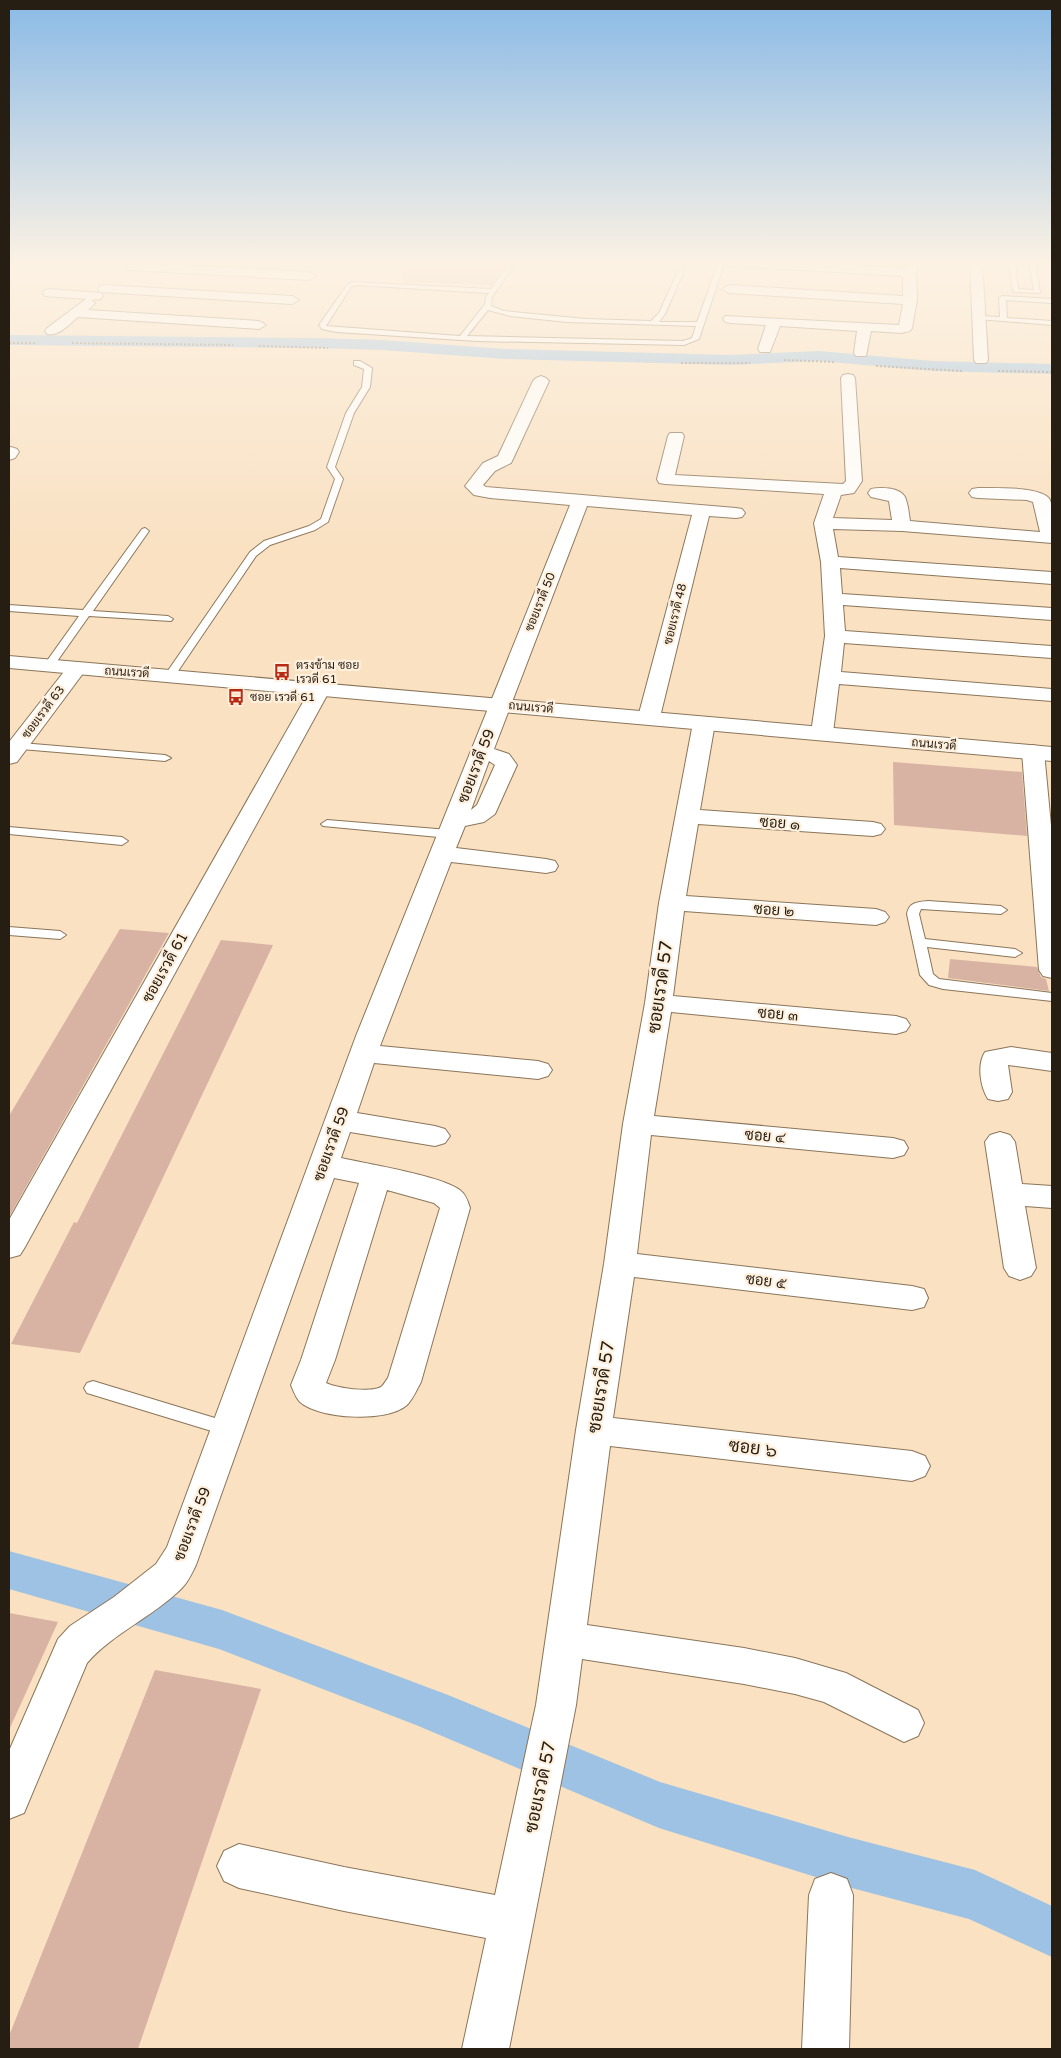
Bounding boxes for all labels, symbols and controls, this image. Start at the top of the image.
street label: ซอยเรวดี 50 [521,570,558,633]
street label: ซอยเรวดี 48 [660,582,689,646]
place label: ตรงข้าม ซอย เรวดี 61 [296,658,359,686]
street label: ถนนเรวดี [104,662,150,681]
bus stop icon: ตรงข้าม ซอย เรวดี 61 [272,662,292,682]
street label: ซอยเรวดี 63 [18,682,67,741]
bus stop icon: ซอย เรวดี 61 [226,687,246,707]
place label: ซอย เรวดี 61 [250,689,315,704]
street label: ถนนเรวดี [508,697,554,716]
street label: ซอยเรวดี 59 [453,726,498,806]
street label: ถนนเรวดี [911,734,957,753]
street label: ซอย ๑ [759,813,801,833]
street label: ซอย ๒ [753,900,795,920]
street label: ซอยเรวดี 61 [137,928,192,1005]
street label: ซอยเรวดี 57 [641,939,677,1035]
street label: ซอย ๓ [757,1003,799,1025]
street label: ซอยเรวดี 59 [308,1104,353,1184]
street label: ซอย ๔ [744,1125,787,1147]
street label: ซอย ๕ [745,1270,788,1293]
street label: ซอยเรวดี 57 [581,1339,619,1435]
street label: ซอย ๖ [727,1434,779,1462]
street label: ซอยเรวดี 59 [169,1484,214,1564]
street label: ซอยเรวดี 57 [518,1739,560,1835]

